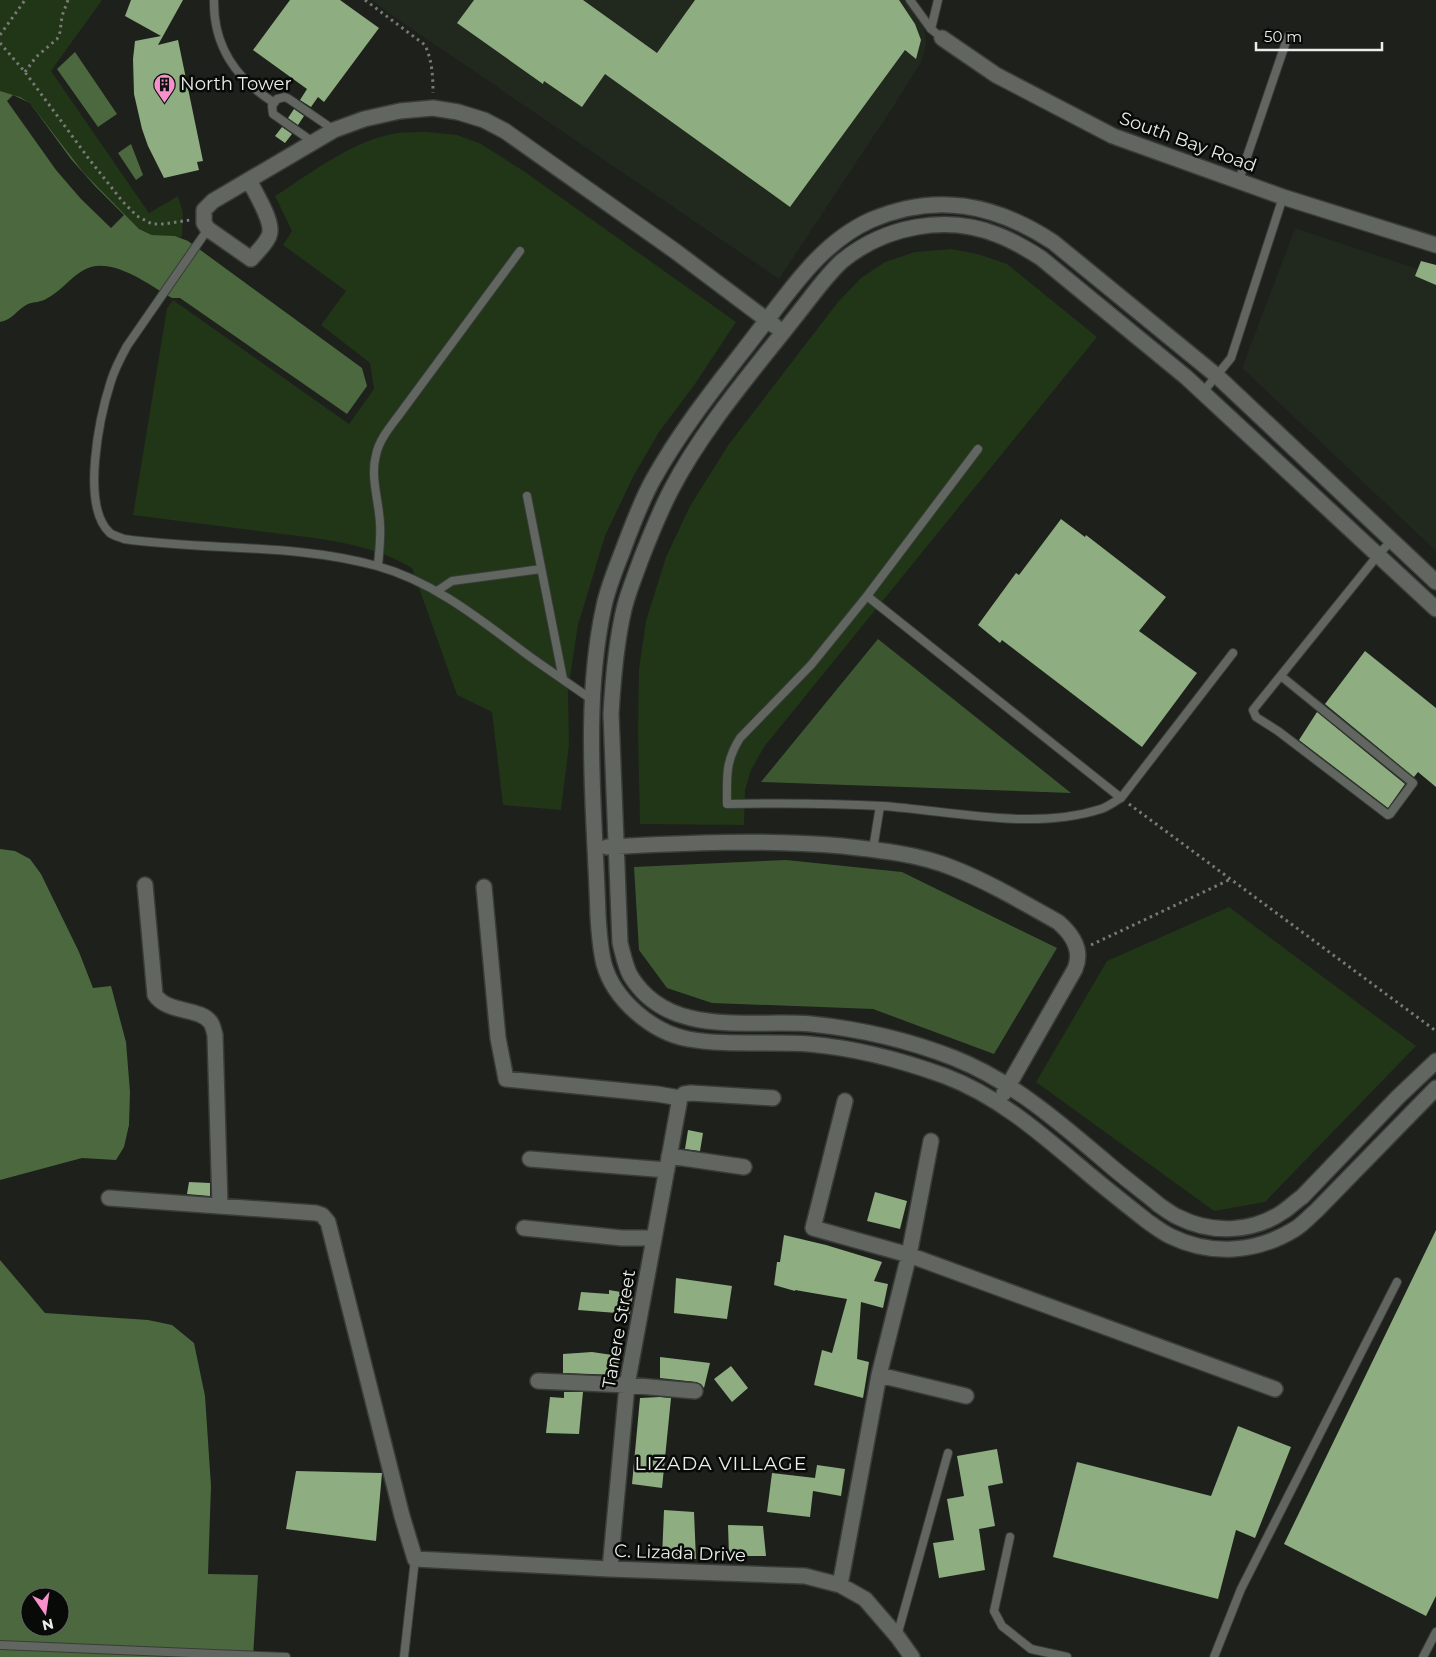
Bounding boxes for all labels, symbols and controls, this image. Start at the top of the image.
scale bar [1256,20,1382,52]
text: 50 m [1264,27,1302,46]
building icon: North Tower [152,72,176,103]
place label: North Tower [180,73,292,95]
street label: South Bay Road [1117,107,1259,177]
street label: Tanere Street [598,1268,640,1390]
district label: LIZADA VILLAGE [635,1452,807,1475]
street label: C. Lizada Drive [614,1540,746,1566]
north arrow [20,1587,70,1637]
text: N [40,1615,55,1635]

